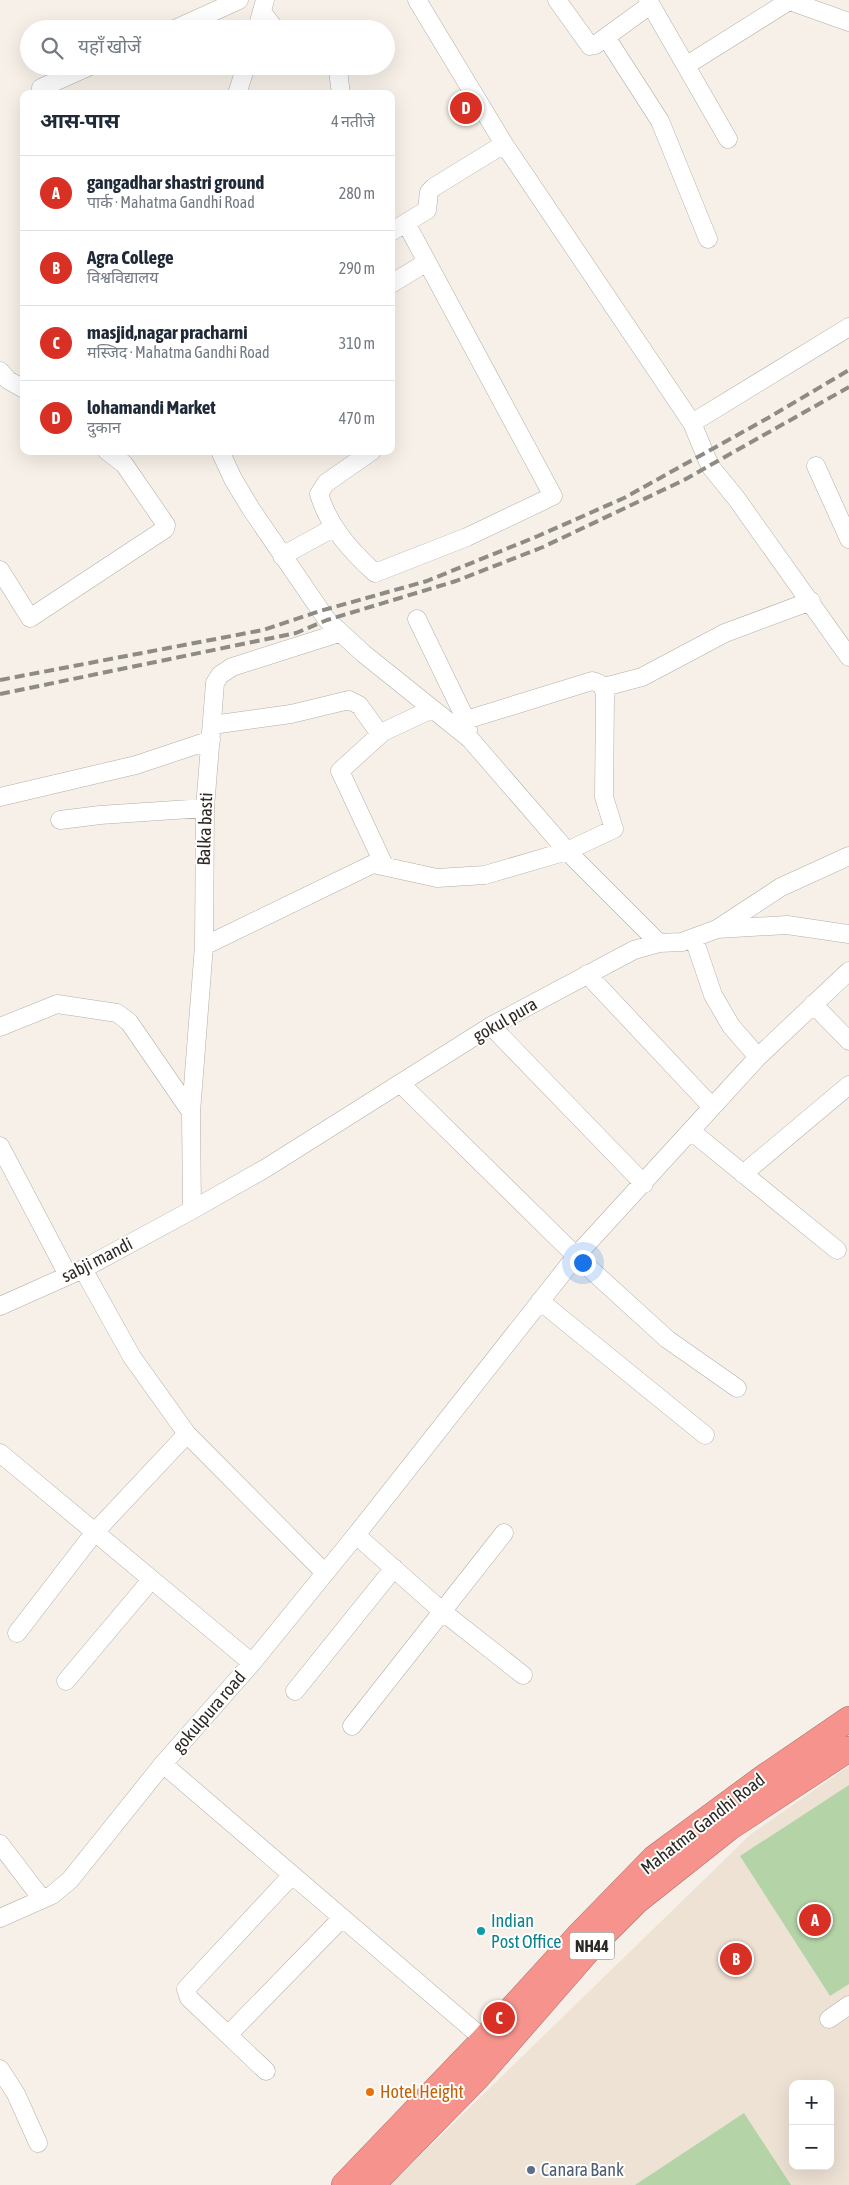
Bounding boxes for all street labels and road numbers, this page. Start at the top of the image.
street label: Balka basti [193,792,216,866]
street label: gokul pura [469,993,540,1046]
street label: sabji mandi [58,1233,136,1286]
street label: gokulpura road [168,1667,250,1757]
street label: Mahatma Gandhi Road [637,1769,769,1878]
road number: NH44 [570,1932,614,1960]

